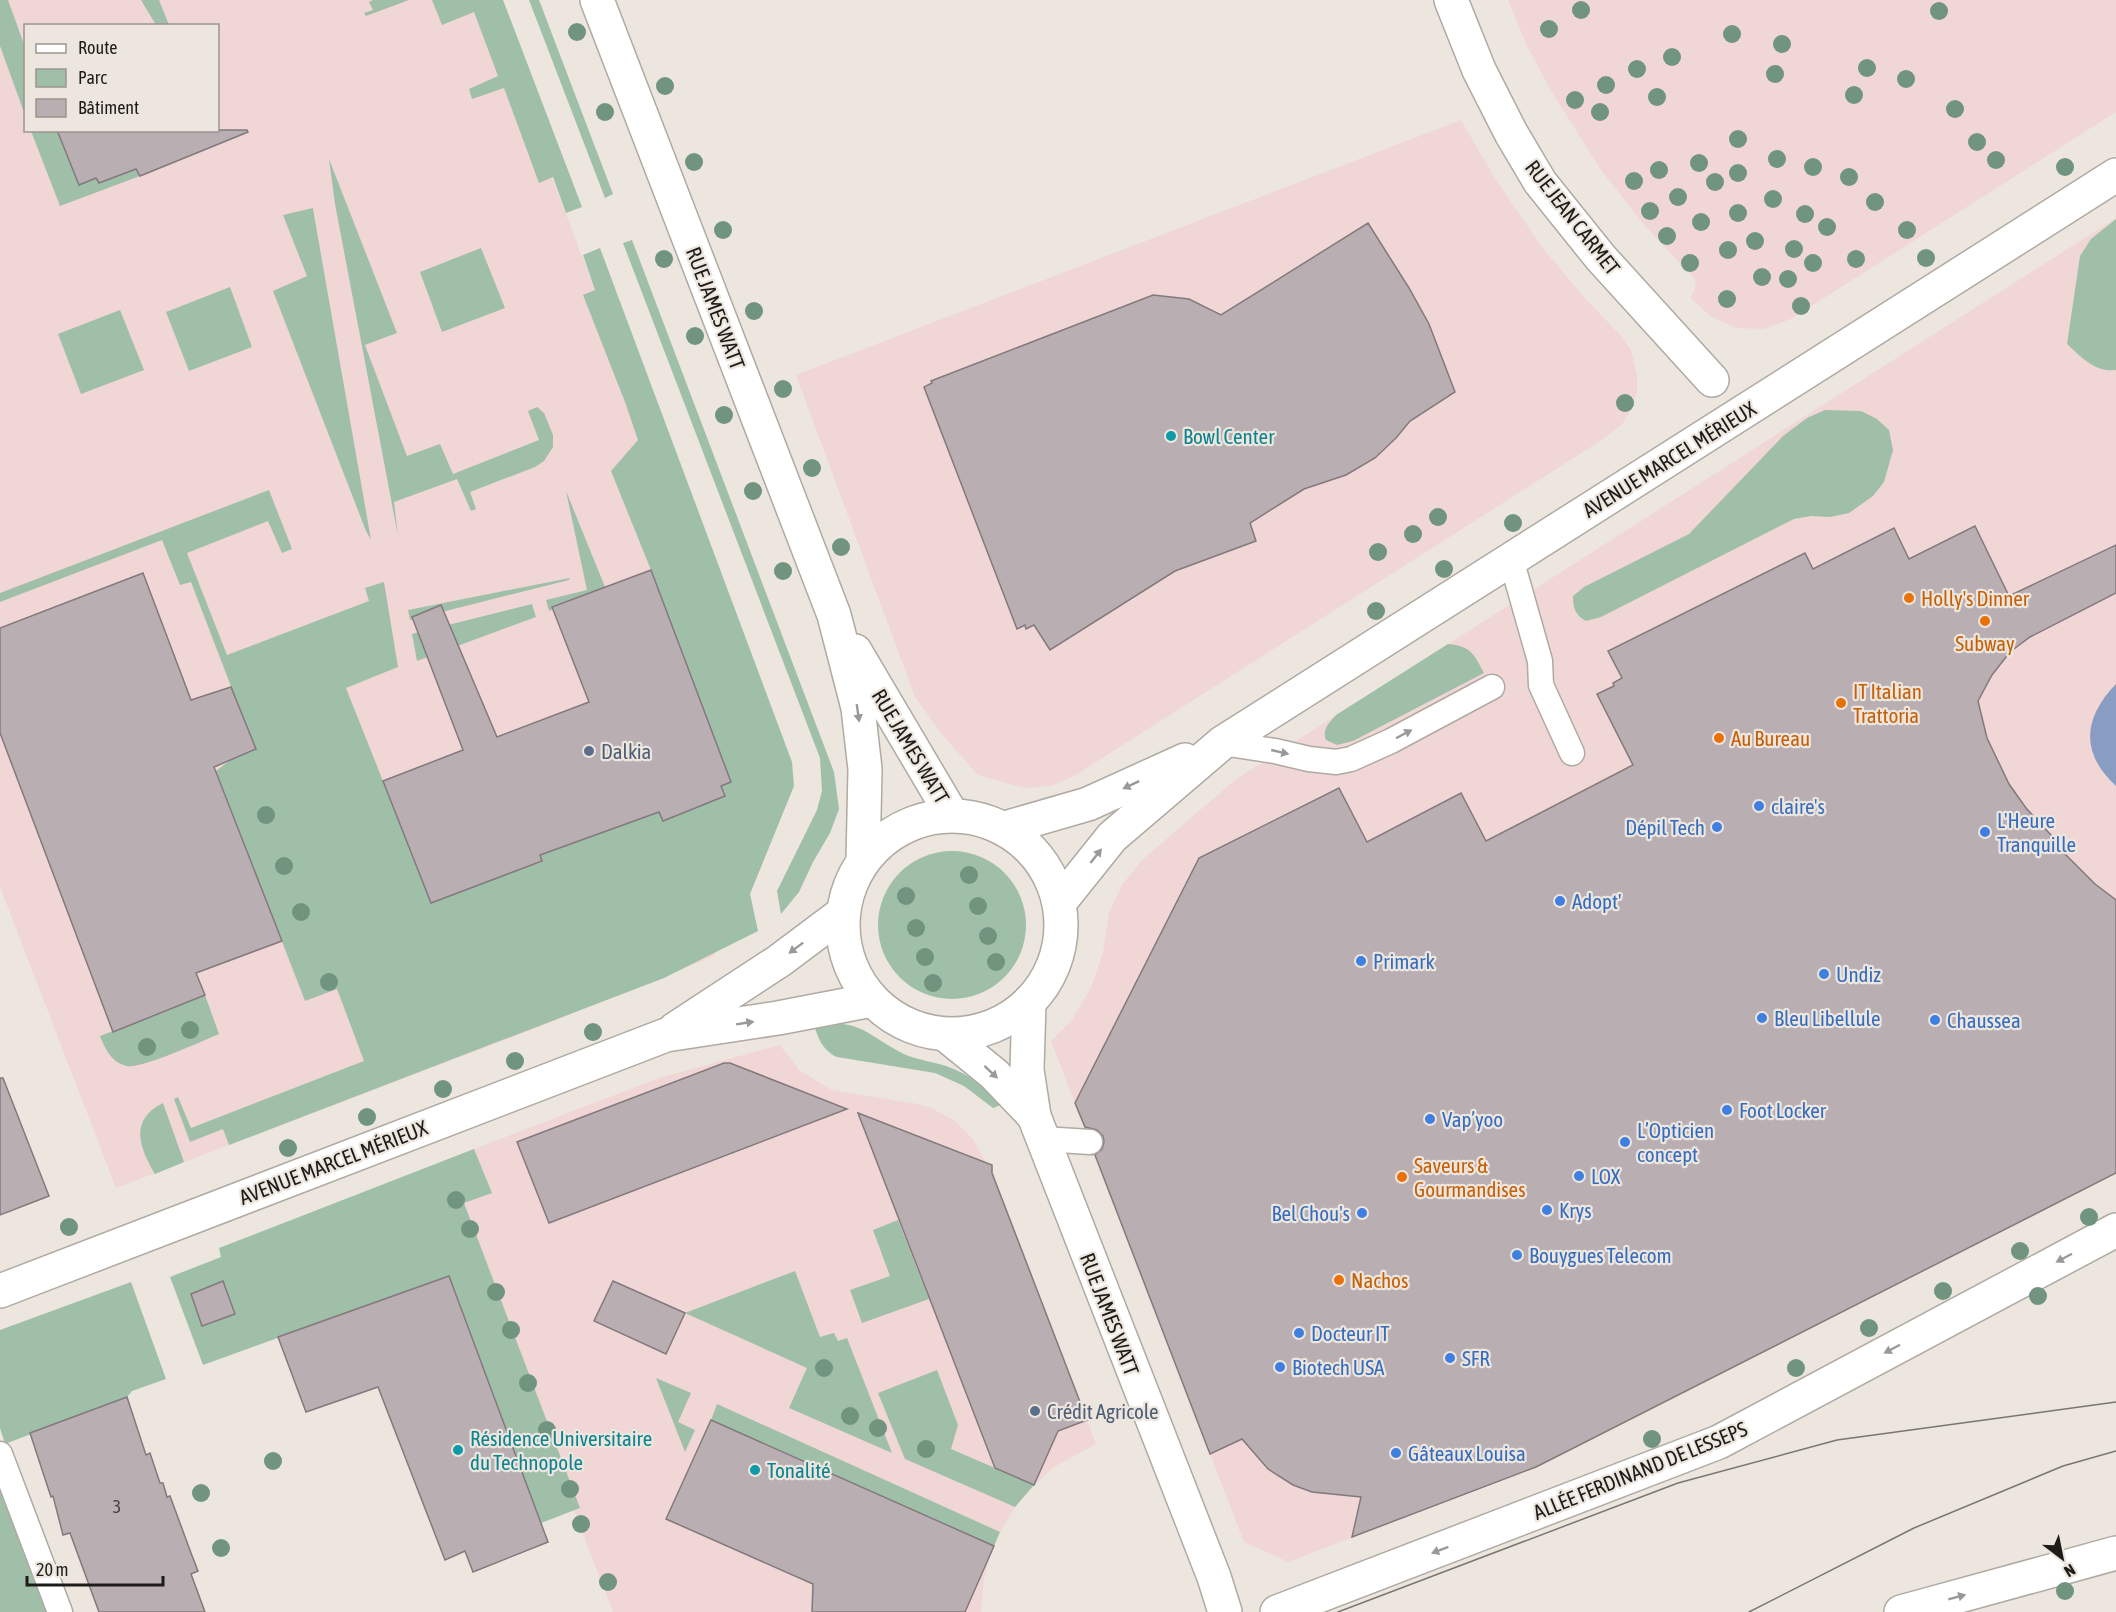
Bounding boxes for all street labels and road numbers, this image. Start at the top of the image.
street label: RUE JEAN CARMET [1521,155,1625,279]
street label: RUE JAMES WATT [682,243,750,373]
street label: AVENUE MARCEL MÉRIEUX [1578,396,1760,522]
street label: RUE JAMES WATT [867,684,955,808]
street label: AVENUE MARCEL MÉRIEUX [236,1115,431,1209]
street label: RUE JAMES WATT [1076,1249,1144,1379]
street label: ALLÉE FERDINAND DE LESSEPS [1530,1416,1751,1524]

